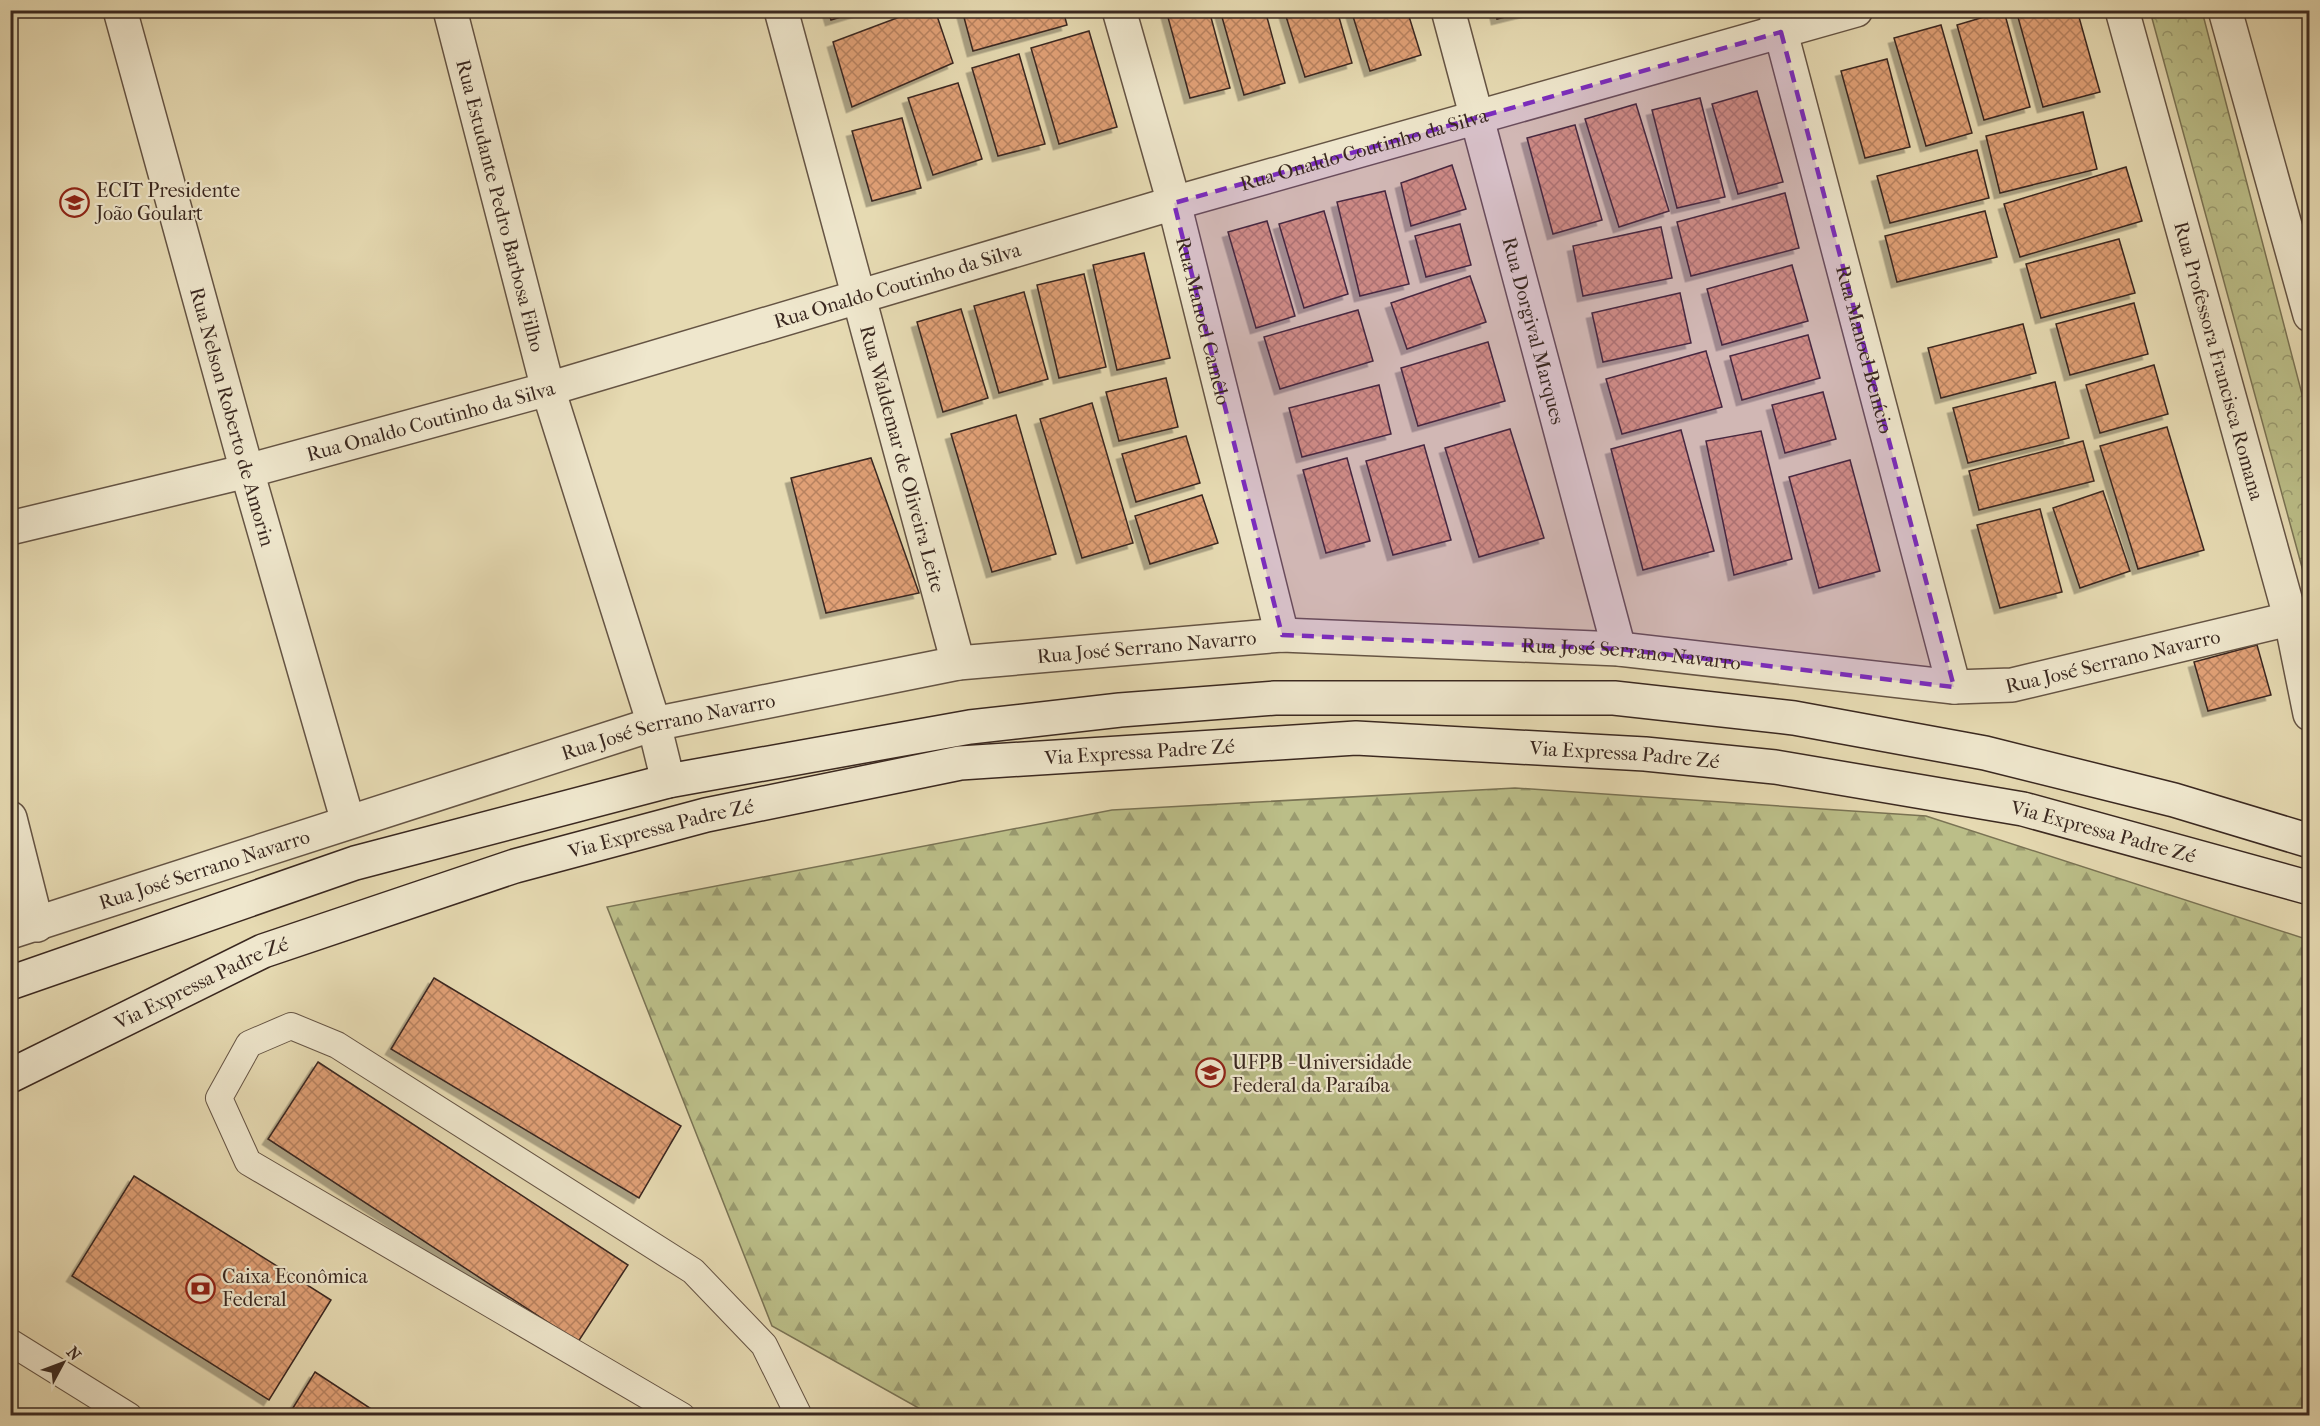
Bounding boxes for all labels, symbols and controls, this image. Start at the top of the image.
street label: Rua Estudante Pedro Barbosa Filho [452,57,549,354]
street label: Rua Onaldo Coutinho da Silva [1237,103,1491,195]
place label: ECIT Presidente João Goulart [94,179,240,225]
school or university icon: ECIT Presidente João Goulart [59,186,91,218]
street label: Rua Professora Francisca Romana [2170,219,2269,503]
street label: Rua Manoel Camêlo [1171,234,1236,407]
street label: Rua Dorgival Marques [1498,235,1570,427]
street label: Rua Onaldo Coutinho da Silva [771,237,1024,333]
street label: Rua Manoel Benício [1831,263,1898,436]
street label: Rua Nelson Roberto de Amorin [185,285,280,549]
street label: Rua Waldemar de Oliveira Leite [855,323,950,595]
street label: Rua Onaldo Coutinho da Silva [304,376,558,466]
street label: Rua José Serrano Navarro [2003,624,2222,698]
street label: Rua José Serrano Navarro [1036,626,1257,668]
street label: Rua José Serrano Navarro [1521,633,1742,674]
street label: Rua José Serrano Navarro [558,688,777,765]
street label: Via Expressa Padre Zé [1043,734,1235,769]
street label: Via Expressa Padre Zé [1528,736,1721,773]
street label: Via Expressa Padre Zé [565,794,756,863]
street label: Via Expressa Padre Zé [2008,796,2198,868]
street label: Rua José Serrano Navarro [96,825,312,914]
street label: Via Expressa Padre Zé [110,932,291,1035]
place label: UFPB - Universidade Federal da Paraíba [1232,1051,1412,1097]
school or university icon: UFPB - Universidade Federal da Paraíba [1195,1057,1227,1089]
place label: Caixa Econômica Federal [222,1265,368,1311]
bank icon: Caixa Econômica Federal [185,1272,217,1304]
north arrow [33,1333,93,1393]
text: N [63,1343,86,1365]

